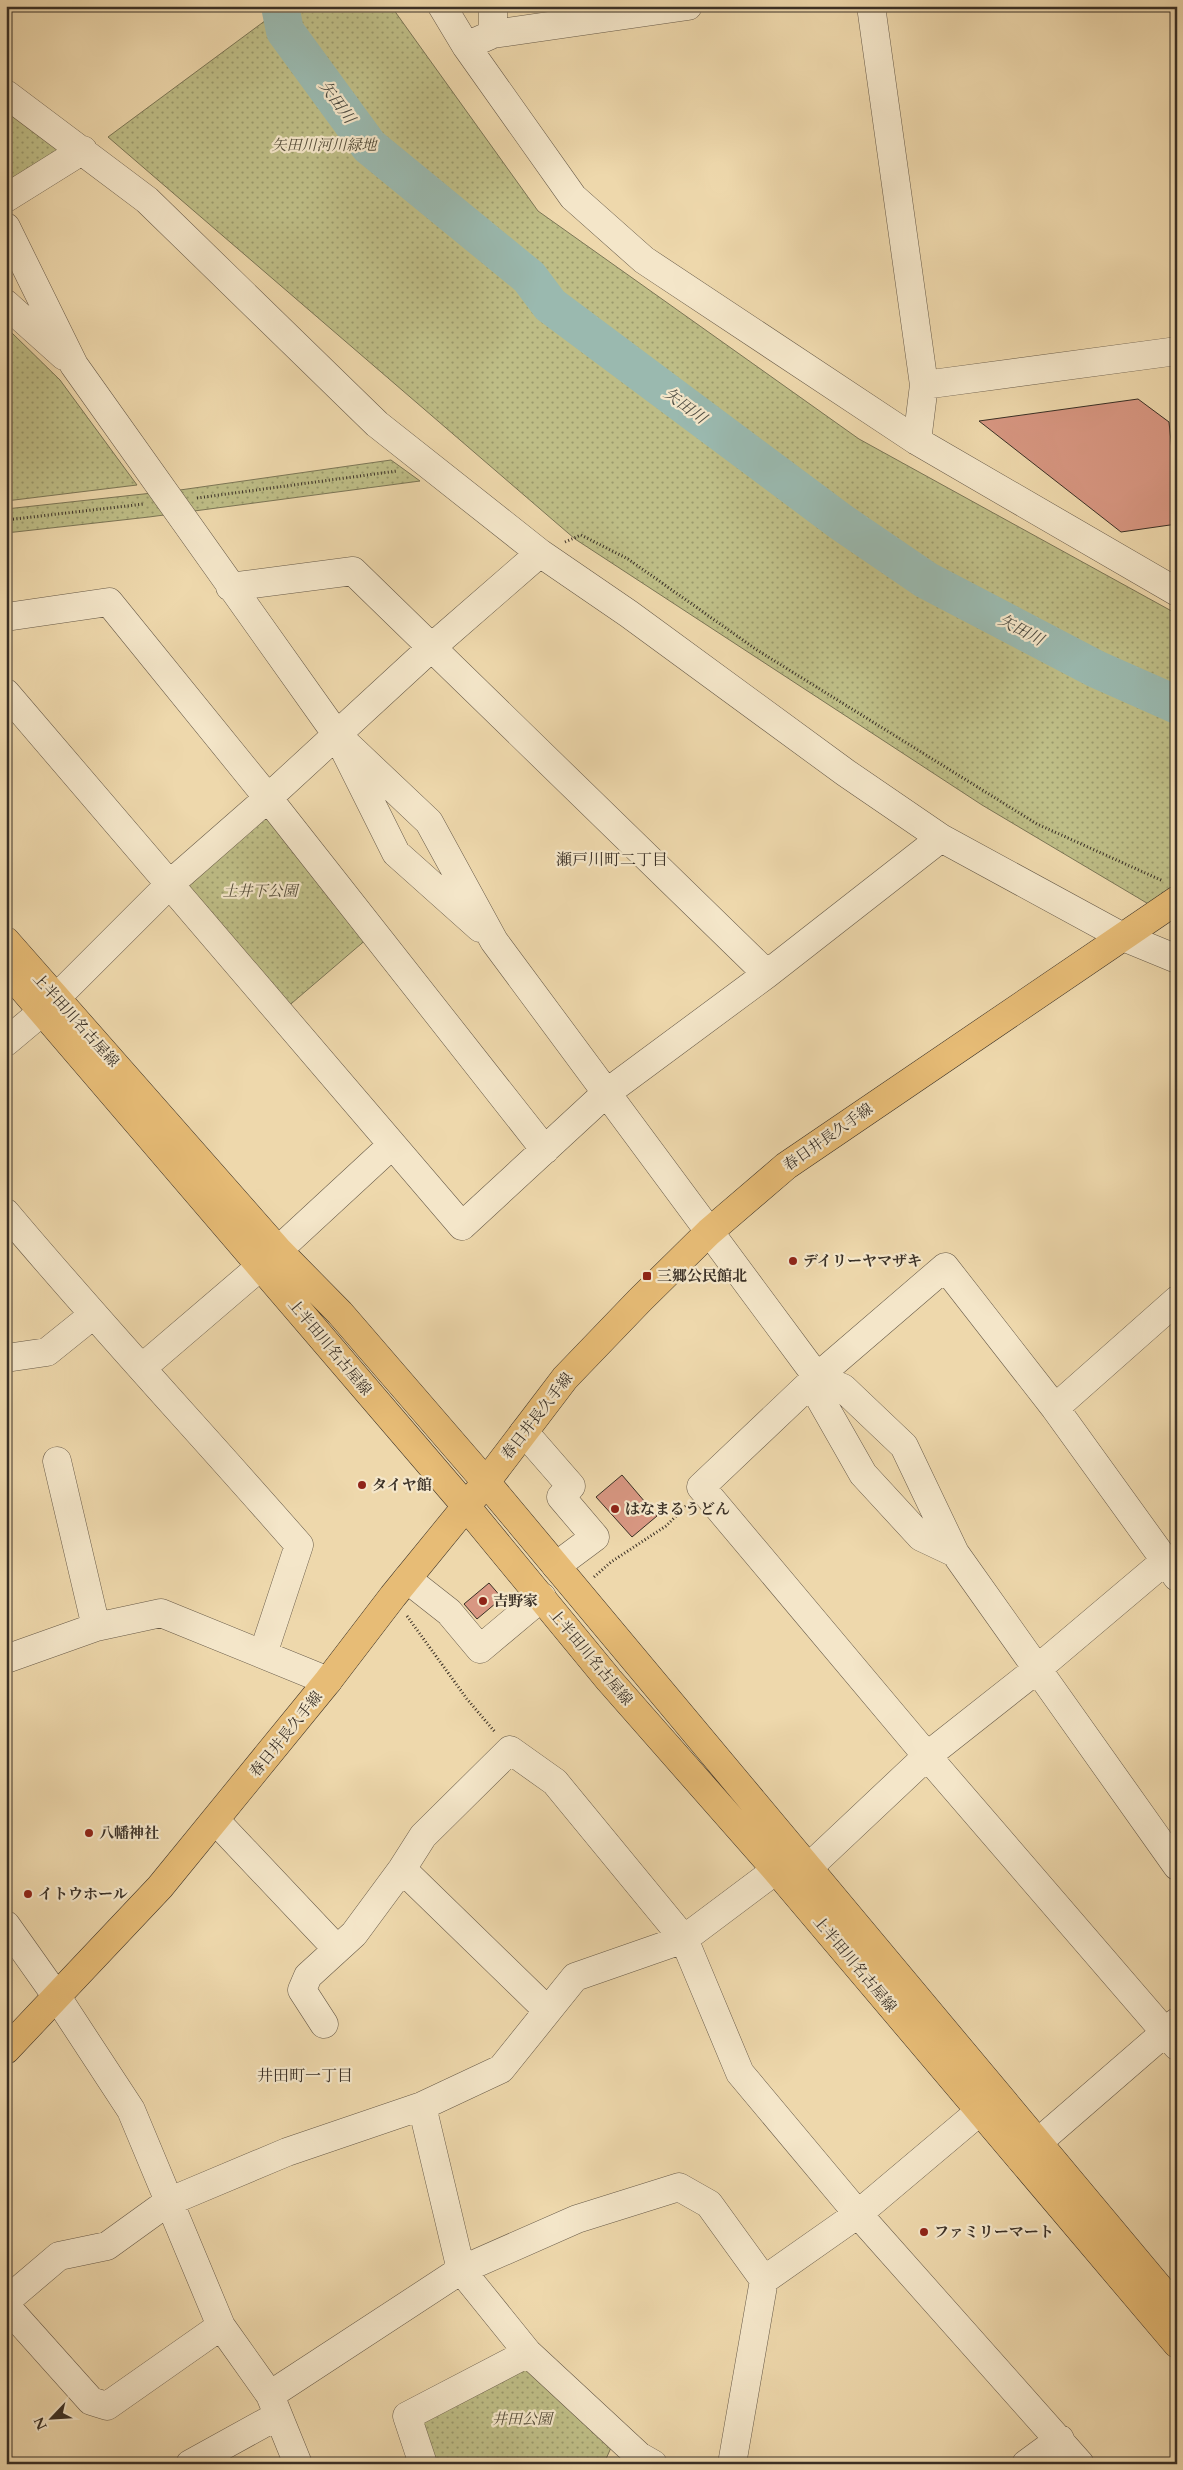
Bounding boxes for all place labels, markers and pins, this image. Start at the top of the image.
place label: デイリーヤマザキ [803,1251,922,1271]
marker: デイリーヤマザキ [787,1255,799,1267]
place label: 三郷公民館北 [657,1266,747,1286]
marker: 三郷公民館北 [641,1270,653,1282]
place label: タイヤ館 [372,1475,432,1495]
marker: タイヤ館 [356,1479,368,1491]
place label: はなまるうどん [625,1499,730,1519]
marker: はなまるうどん [609,1503,621,1515]
place label: 吉野家 [493,1591,538,1611]
marker: 吉野家 [477,1595,489,1607]
place label: 八幡神社 [99,1823,159,1843]
marker: 八幡神社 [83,1827,95,1839]
place label: イトウホール [38,1884,128,1904]
marker: イトウホール [22,1888,34,1900]
place label: ファミリーマート [934,2222,1054,2242]
marker: ファミリーマート [918,2226,930,2238]

